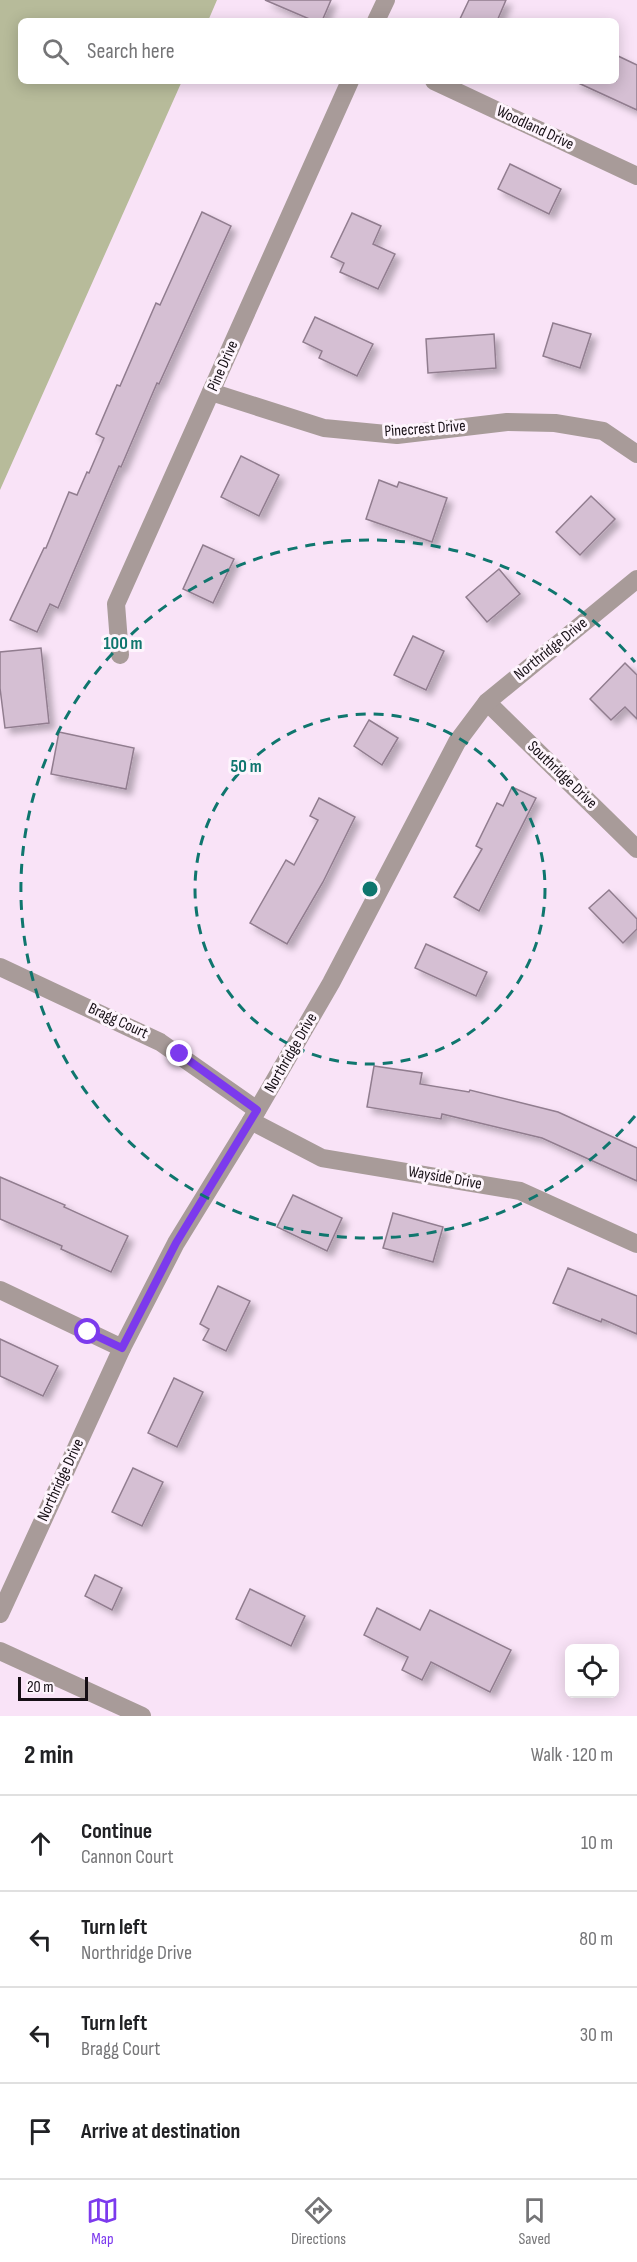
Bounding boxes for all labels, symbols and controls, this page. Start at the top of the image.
search box [18,18,619,84]
icon: search [39,35,72,68]
text: Search here [87,38,174,65]
street label: Woodland Drive [493,102,577,154]
street label: Pine Drive [203,338,243,394]
street label: Pinecrest Drive [384,417,466,441]
street label: Northridge Drive [511,614,591,684]
text: 100 m [104,633,143,654]
street label: Southridge Drive [523,737,601,813]
text: 50 m [230,756,262,777]
centre of rings [360,879,380,899]
street label: Bragg Court [85,999,151,1043]
street label: Northridge Drive [261,1010,321,1096]
route end [166,1040,192,1066]
street label: Wayside Drive [407,1162,483,1194]
route start [74,1318,100,1344]
street label: Northridge Drive [34,1436,88,1524]
map controls [565,1644,619,1698]
button: locate [565,1644,619,1698]
scale bar [18,1674,88,1702]
text: 20 m [27,1678,54,1697]
text: 2 min [24,1740,74,1771]
text: Walk · 120 m [531,1743,613,1767]
text: Continue [81,1818,152,1845]
icon: ahead [24,1827,57,1860]
text: 10 m [581,1831,613,1855]
text: Cannon Court [81,1845,173,1869]
text: Turn left [81,1914,147,1941]
icon: left [24,1923,57,1956]
text: 80 m [579,1927,613,1951]
text: Northridge Drive [81,1941,192,1965]
text: Turn left [81,2010,147,2037]
icon: left [24,2019,57,2052]
text: 30 m [580,2023,613,2047]
text: Bragg Court [81,2037,160,2061]
icon: arrive [24,2115,57,2148]
text: Arrive at destination [81,2118,240,2145]
tab: Map [86,2194,119,2249]
tab: Directions [291,2194,346,2249]
tab: Saved [518,2194,551,2249]

